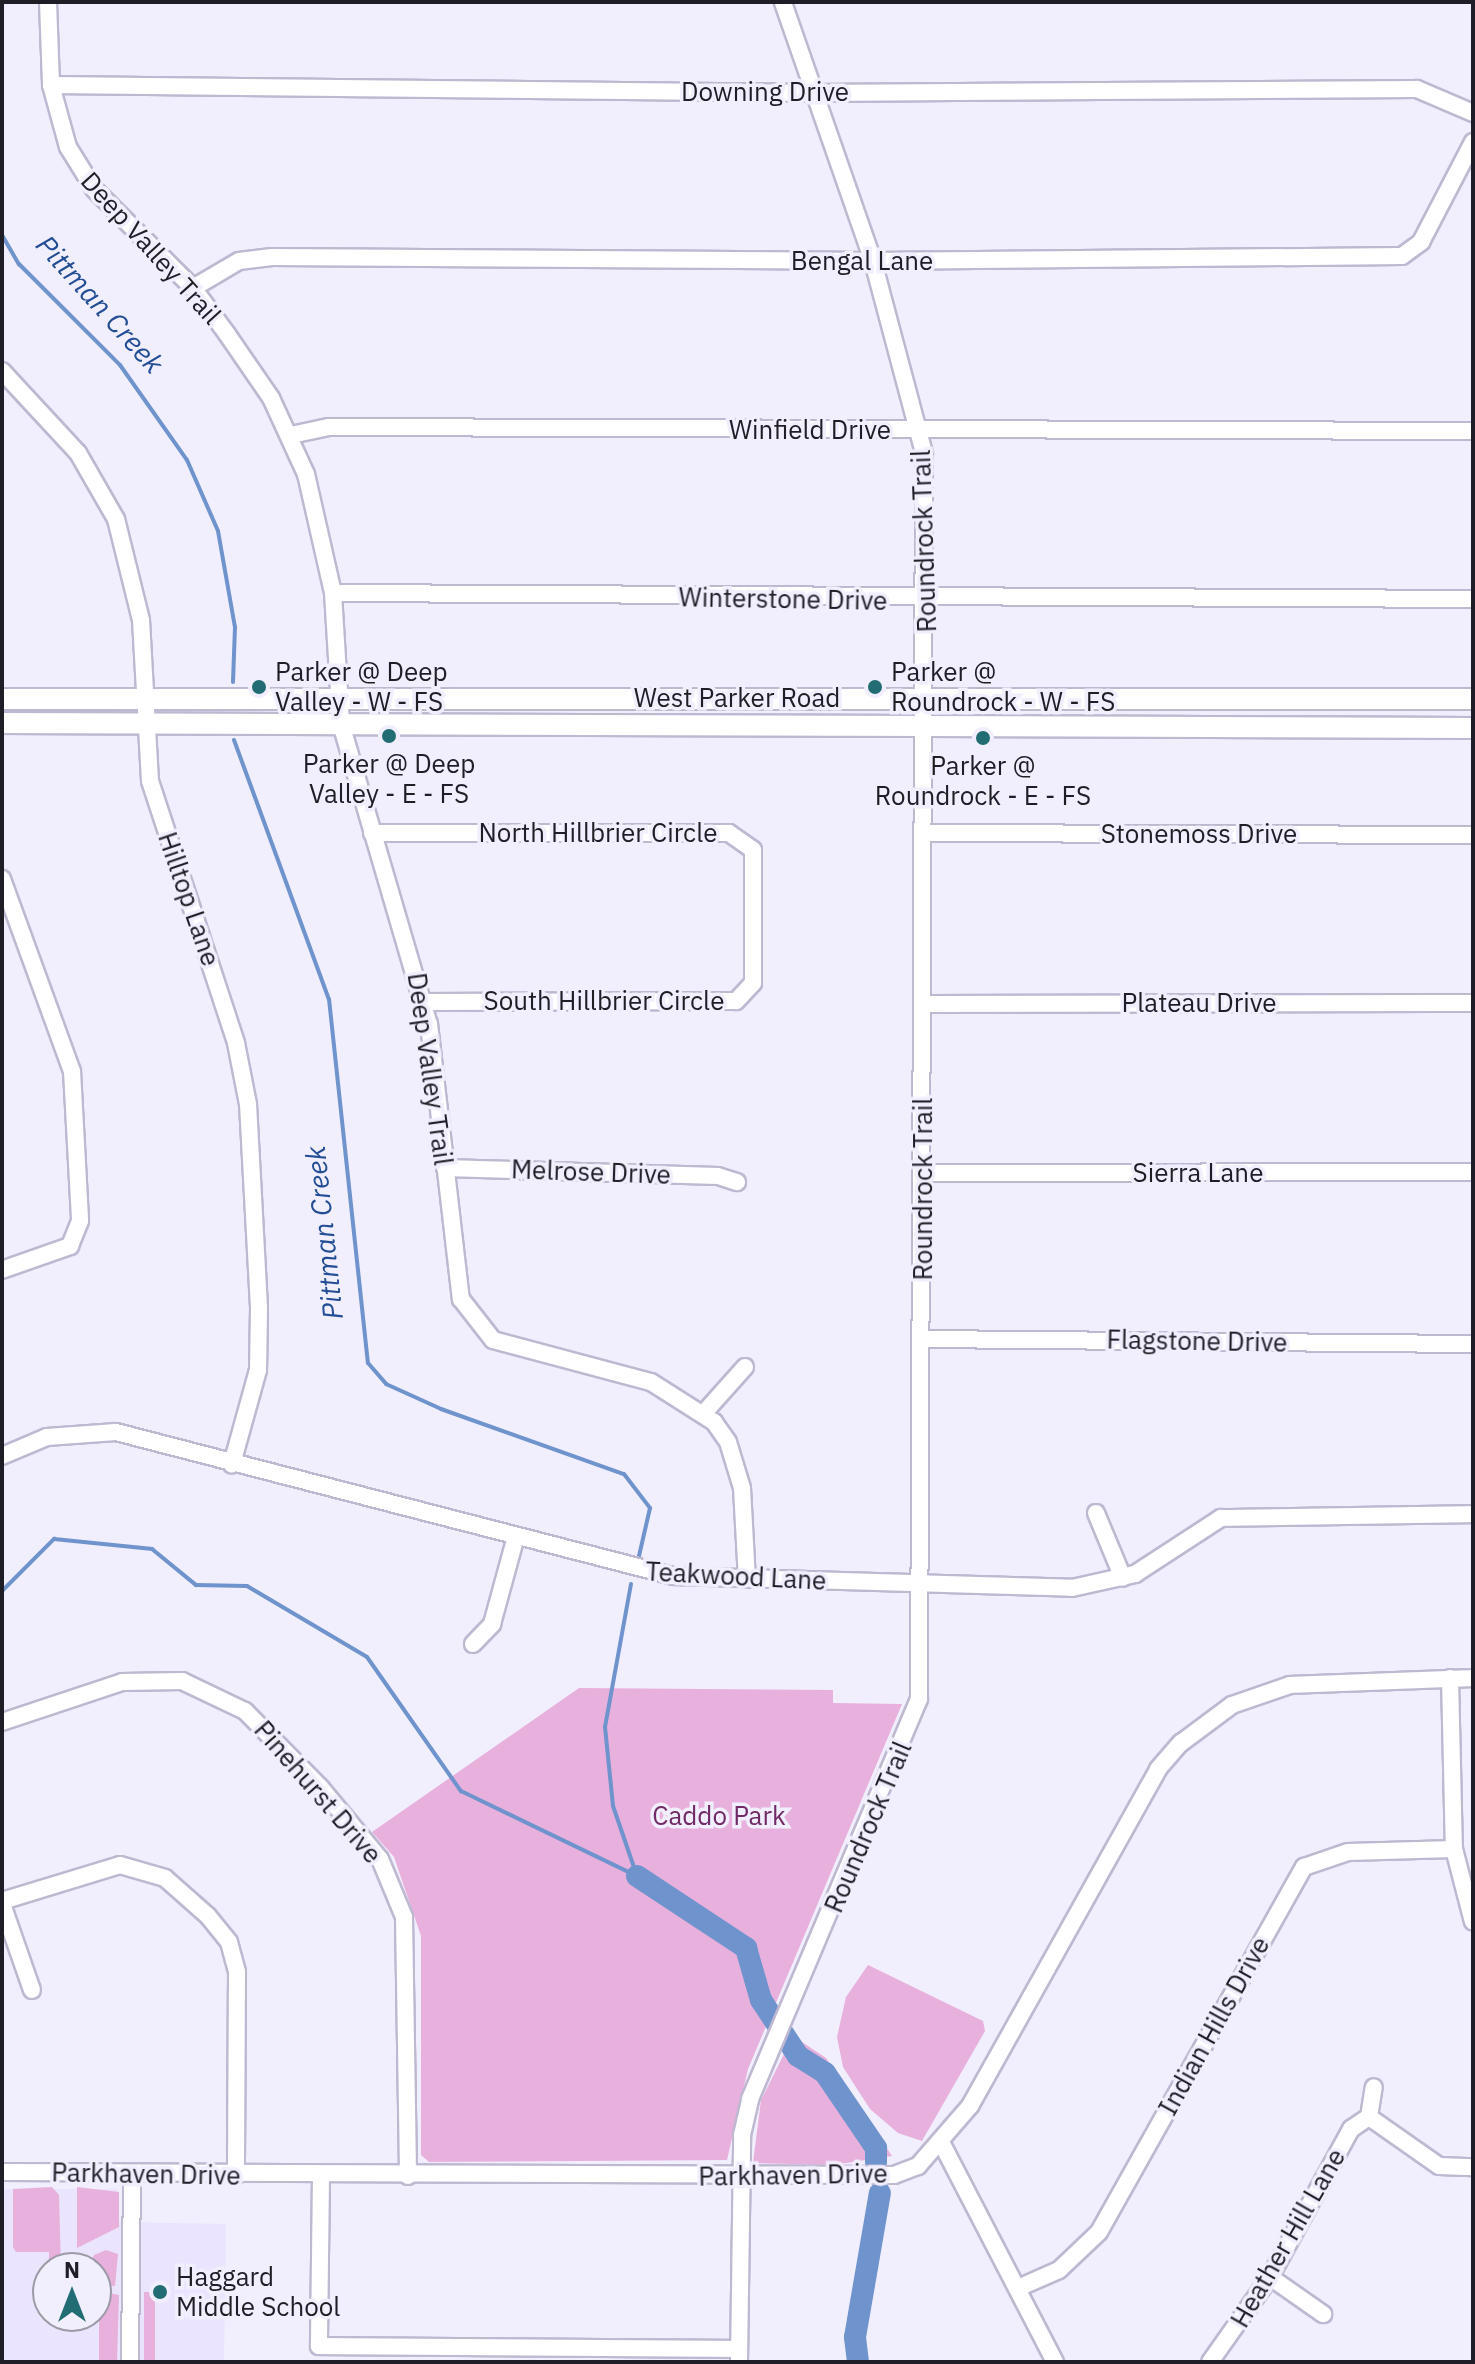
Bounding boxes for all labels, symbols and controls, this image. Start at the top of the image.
street label: Downing Drive [681,76,849,108]
street label: Deep Valley Trail [74,165,228,331]
water label: Pittman Creek [29,228,171,380]
street label: Bengal Lane [791,245,933,277]
street label: Winfield Drive [729,414,891,446]
street label: Roundrock Trail [905,449,943,633]
street label: Winterstone Drive [678,582,888,616]
place label: Parker @ Deep Valley - W - FS [275,656,448,718]
place label: Parker @ Roundrock - W - FS [891,656,1115,718]
marker: Parker @ Deep Valley - W - FS [250,678,268,696]
marker: Parker @ Roundrock - W - FS [866,678,884,696]
street label: West Parker Road [634,682,840,714]
marker: Parker @ Deep Valley - E - FS [380,727,398,745]
marker: Parker @ Roundrock - E - FS [974,729,992,747]
place label: Parker @ Deep Valley - E - FS [303,748,475,810]
place label: Parker @ Roundrock - E - FS [875,750,1091,812]
street label: North Hillbrier Circle [478,817,718,849]
street label: Stonemoss Drive [1101,818,1297,850]
street label: Hilltop Lane [152,828,226,970]
street label: Deep Valley Trail [401,971,459,1167]
street label: South Hillbrier Circle [484,985,724,1017]
street label: Plateau Drive [1121,987,1277,1019]
street label: Roundrock Trail [907,1098,939,1280]
water label: Pittman Creek [298,1145,350,1321]
street label: Melrose Drive [511,1154,671,1190]
street label: Sierra Lane [1133,1157,1263,1189]
street label: Flagstone Drive [1106,1324,1288,1358]
street label: Teakwood Lane [645,1556,827,1596]
street label: Pinehurst Drive [248,1714,388,1870]
street label: Roundrock Trail [818,1737,918,1917]
park label: Caddo Park [652,1800,786,1832]
street label: Indian Hills Drive [1152,1931,1276,2121]
street label: Heather Hill Lane [1224,2143,1352,2333]
street label: Parkhaven Drive [51,2157,241,2191]
street label: Parkhaven Drive [698,2158,888,2192]
north arrow [32,2252,112,2332]
text: N [64,2255,80,2284]
place label: Haggard Middle School [176,2261,340,2322]
marker: Haggard Middle School [151,2283,169,2301]

